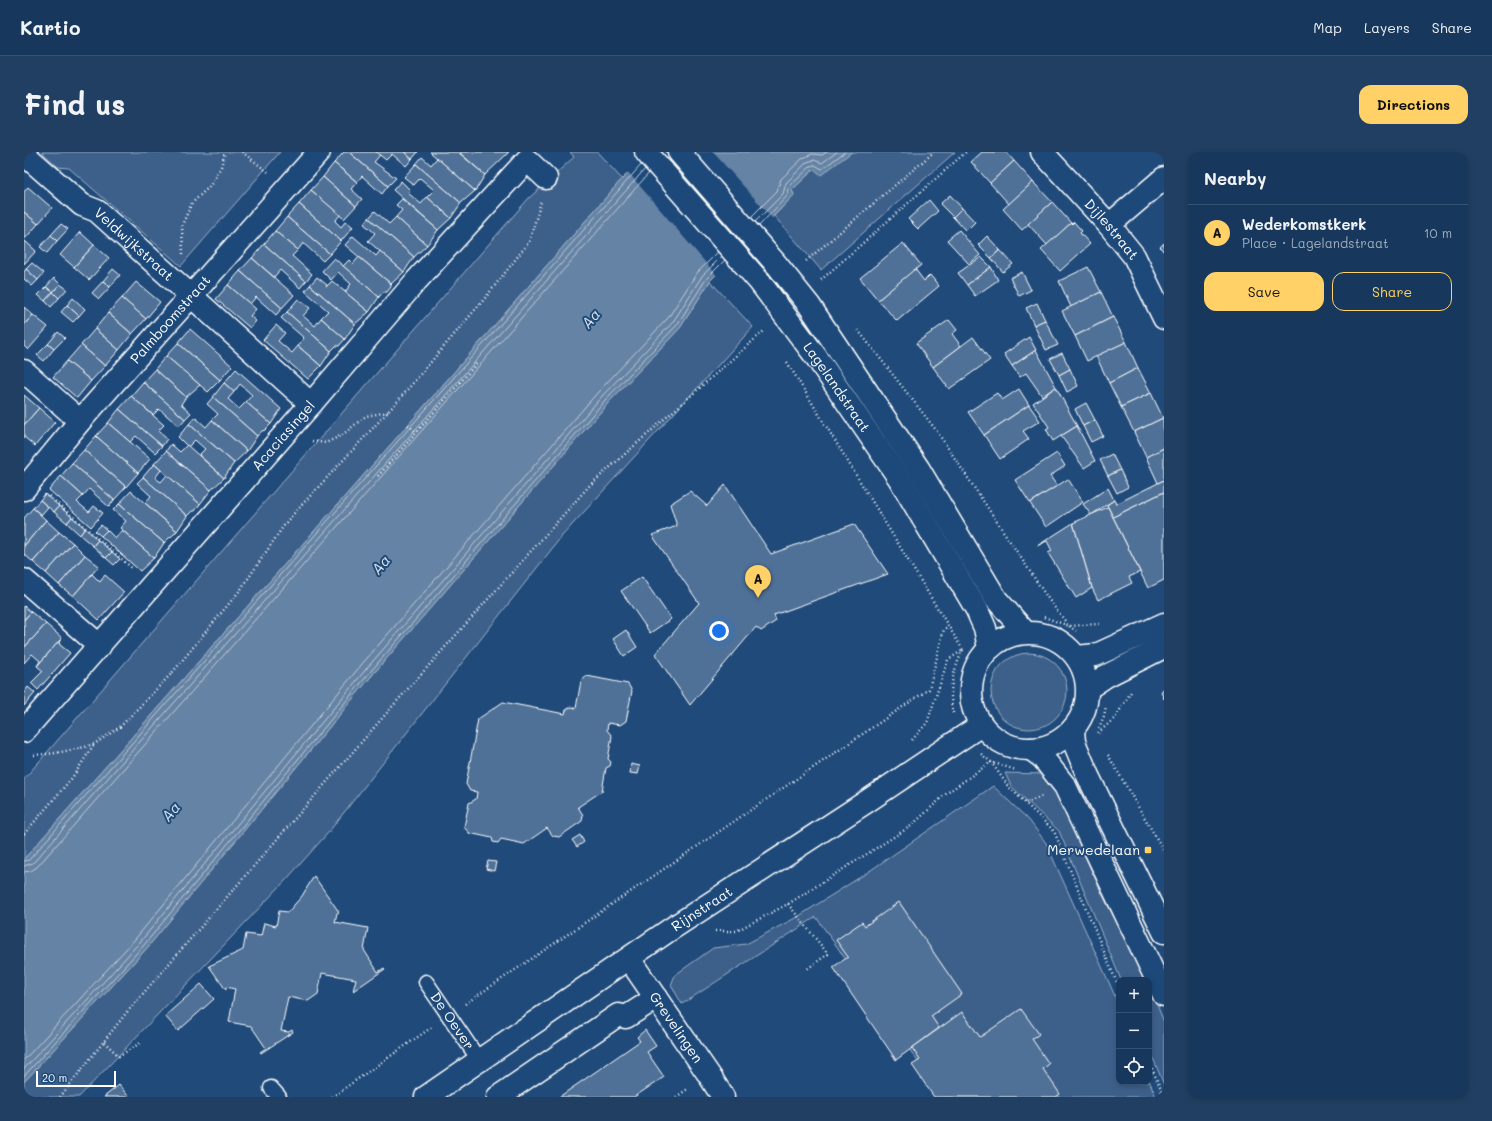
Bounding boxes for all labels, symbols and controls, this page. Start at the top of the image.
text: Kartio [20,15,80,40]
text: Map [1313,18,1342,37]
text: Layers [1364,18,1410,37]
text: Share [1432,18,1472,37]
button: Directions [1359,85,1468,124]
text: Find us [24,86,125,122]
text: Nearby [1204,167,1266,189]
street label: Dijlestraat [1081,194,1143,263]
street label: Veldwijkstraat [90,203,178,285]
text: Wederkomstkerk [1242,214,1366,234]
text: A [1212,224,1222,241]
text: 10 m [1424,224,1452,241]
text: Place · Lagelandstraat [1242,234,1389,251]
street label: Palmboomstraat [125,271,214,367]
button: Save [1204,272,1324,311]
button: Share [1332,272,1452,311]
water label: Aa [576,304,604,332]
street label: Lagelandstraat [799,338,875,436]
street label: Acaciasingel [247,396,319,474]
water label: Aa [366,550,394,578]
pin: A [745,565,771,598]
your location [709,621,729,641]
water label: Aa [156,797,184,825]
place label: Merwedelaan [1047,840,1140,859]
marker: Merwedelaan [1143,845,1153,855]
street label: Rijnstraat [667,882,736,935]
map controls [1116,977,1152,1085]
button: + [1116,977,1152,1013]
street label: De Oever [427,988,479,1053]
street label: Grevelingen [645,988,708,1066]
button: − [1116,1013,1152,1049]
button: locate [1116,1049,1152,1085]
scale bar [36,1069,116,1088]
text: 20 m [42,1070,67,1085]

